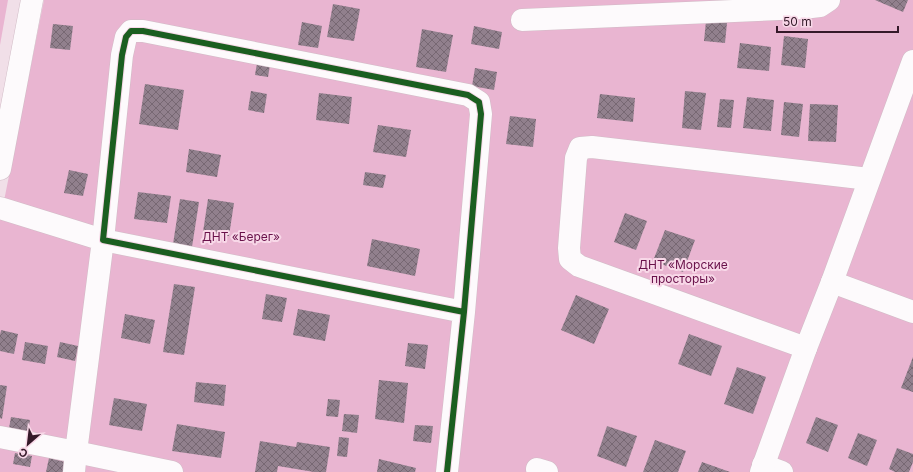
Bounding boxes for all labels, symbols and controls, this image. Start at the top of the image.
scale bar [777,8,898,34]
text: 50 m [783,14,812,29]
park label: ДНТ «Берег» [202,229,280,244]
park label: ДНТ «Морские просторы» [638,257,728,286]
north arrow [8,424,48,464]
text: С [16,445,30,461]

